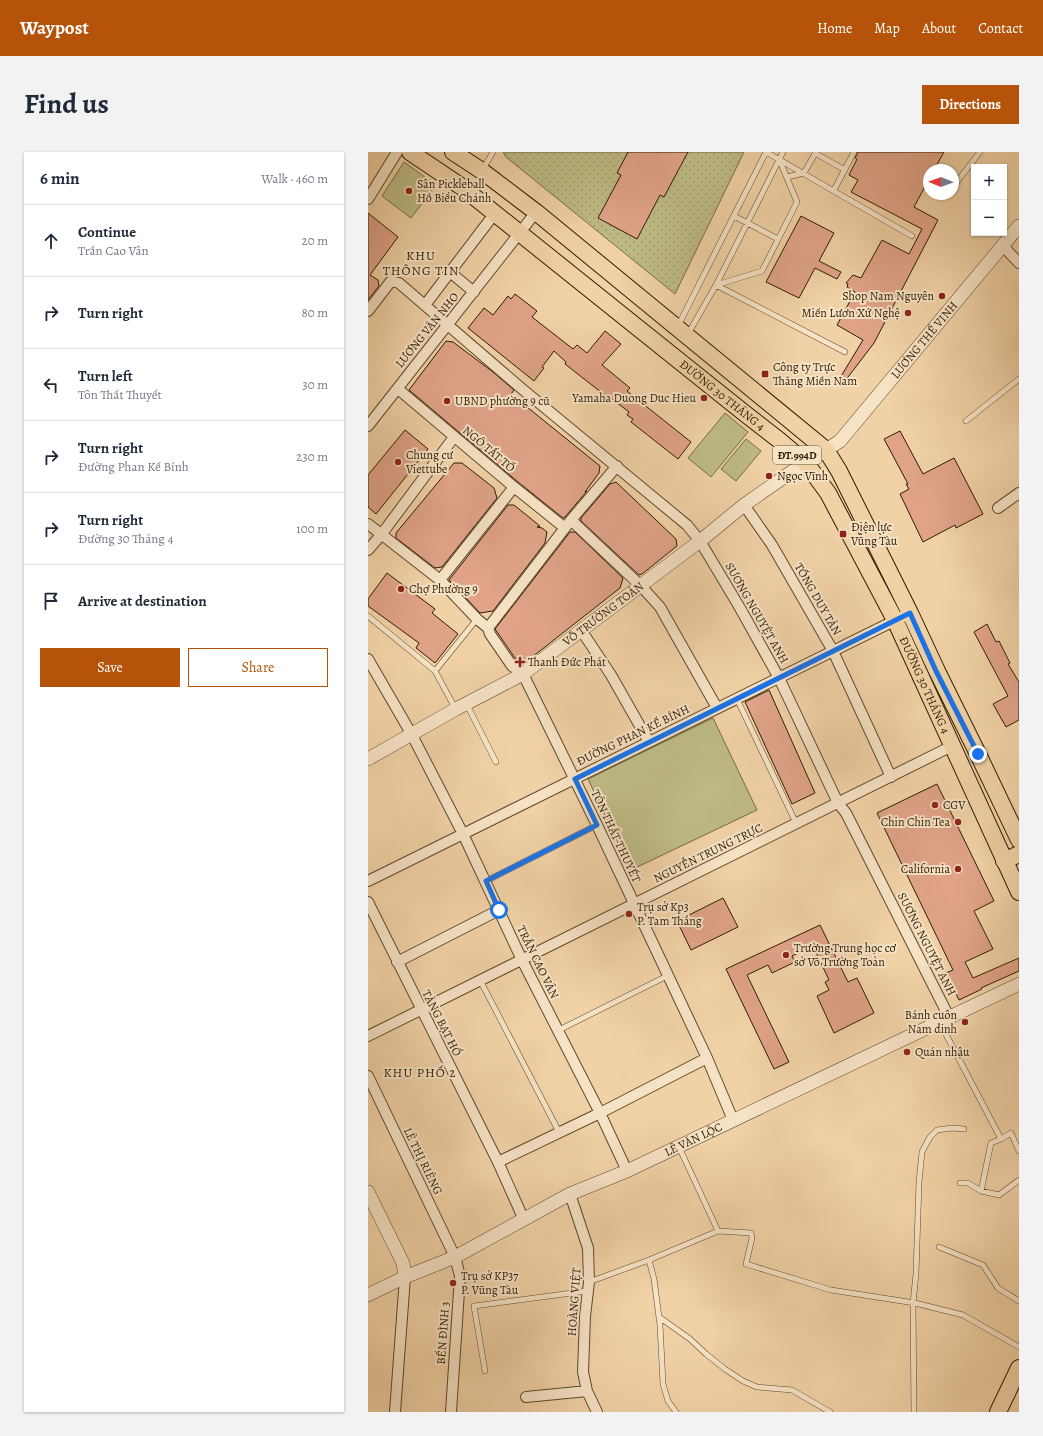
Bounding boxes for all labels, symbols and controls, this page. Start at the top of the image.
text: Waypost [20,15,89,41]
text: Home [817,19,852,38]
text: Map [874,19,900,38]
text: About [922,19,956,38]
text: Contact [978,19,1023,38]
text: Find us [24,85,109,123]
button: Directions [922,85,1019,124]
north arrow [923,164,959,200]
map controls [971,164,1007,236]
button: + [971,164,1007,200]
text: 6 min [40,167,80,190]
text: Walk · 460 m [261,170,328,187]
place label: Sân Pickleball Hồ Biểu Chánh [417,176,492,206]
marker: Sân Pickleball Hồ Biểu Chánh [404,186,414,196]
button: − [971,200,1007,236]
text: Continue [78,222,136,242]
icon: ahead [40,230,62,252]
text: 20 m [302,232,328,249]
text: Trần Cao Vân [78,242,149,259]
district label: KHU THÔNG TIN [383,247,459,279]
place label: Shop Nam Nguyên [842,288,934,304]
street label: LƯƠNG VĂN NHO [392,289,462,371]
marker: Shop Nam Nguyên [937,291,947,301]
street label: LƯƠNG THẾ VINH [887,298,961,382]
icon: right [40,302,62,324]
text: Turn right [78,303,143,323]
text: 80 m [301,304,328,321]
place label: Miến Lươn Xứ Nghệ [802,305,900,321]
marker: Miến Lươn Xứ Nghệ [903,308,913,318]
street label: ĐƯỜNG 30 THÁNG 4 [676,356,769,435]
place label: Công ty Trực Thăng Miền Nam [773,359,857,389]
text: Turn left [78,366,133,386]
marker: Công ty Trực Thăng Miền Nam [760,369,770,379]
icon: left [40,374,62,396]
text: 30 m [302,376,328,393]
text: Tôn Thất Thuyết [78,386,162,403]
place label: Yamaha Duong Duc Hieu [571,390,696,406]
place label: UBND phường 9 cũ [455,393,550,409]
marker: Yamaha Duong Duc Hieu [699,393,709,403]
marker: UBND phường 9 cũ [442,396,452,406]
street label: NGÔ TẤT TỐ [459,422,519,476]
text: Turn right [78,438,143,458]
icon: right [40,446,62,468]
road number: ĐT.994D [773,446,821,464]
place label: Chung cư Viettube [405,447,453,477]
text: 230 m [296,448,328,465]
marker: Chung cư Viettube [393,457,403,467]
text: Đường Phan Kế Bính [78,458,189,475]
place label: Ngọc Vĩnh [777,468,829,484]
marker: Ngọc Vĩnh [764,471,774,481]
text: Turn right [78,510,143,530]
icon: right [40,518,62,540]
place label: Điện lực Vũng Tàu [850,519,898,549]
text: 100 m [296,520,328,537]
marker: Điện lực Vũng Tàu [838,529,848,539]
text: Đường 30 Tháng 4 [78,530,173,547]
street label: SƯƠNG NGUYỆT ANH [722,560,792,666]
street label: TỐNG DUY TÂN [791,560,845,638]
street label: VÕ TRƯỜNG TOẢN [559,578,647,650]
place label: Chợ Phường 9 [409,581,478,597]
marker: Chợ Phường 9 [396,584,406,594]
icon: arrive [40,590,62,612]
text: Arrive at destination [78,591,207,611]
street label: ĐƯỜNG 30 THÁNG 4 [896,634,954,737]
button: Save [40,648,180,687]
button: Share [188,648,328,687]
place label: Thanh Đức Phát [528,654,606,670]
marker: Thanh Đức Phát [515,657,525,667]
street label: ĐƯỜNG PHAN KẾ BÍNH [574,701,692,769]
route end [969,745,987,763]
street label: TÔN THẤT THUYẾT [587,787,645,885]
place label: CGV [943,797,966,813]
marker: CGV [930,800,940,810]
place label: Chin Chin Tea [881,814,950,830]
marker: Chin Chin Tea [953,817,963,827]
street label: NGUYỄN TRUNG TRỰC [650,819,765,886]
place label: California [901,861,950,877]
marker: California [953,864,963,874]
street label: SƯƠNG NGUYỆT ANH [894,890,960,998]
place label: Trụ sở Kp3 P. Tam Thắng [637,899,702,929]
route start [490,901,508,919]
marker: Trụ sở Kp3 P. Tam Thắng [624,909,634,919]
street label: TRẦN CAO VÂN [513,923,563,1002]
place label: Trường Trung học cơ sở Võ Trường Toản [794,940,897,970]
marker: Trường Trung học cơ sở Võ Trường Toản [781,950,791,960]
street label: TĂNG BẠT HỔ [418,987,466,1059]
place label: Bánh cuôn Nam dinh [905,1007,958,1037]
marker: Bánh cuôn Nam dinh [960,1017,970,1027]
place label: Quán nhậu [915,1044,970,1060]
marker: Quán nhậu [902,1047,912,1057]
district label: KHU PHỐ 2 [383,1064,457,1081]
street label: LÊ VĂN LỘC [662,1119,725,1160]
street label: LÊ THỊ RIÊNG [400,1125,446,1197]
street label: HOÀNG VIỆT [564,1267,584,1337]
place label: Trụ sở KP37 P. Vũng Tàu [461,1268,519,1298]
marker: Trụ sở KP37 P. Vũng Tàu [448,1278,458,1288]
street label: BẾN ĐÌNH 3 [433,1301,453,1365]

